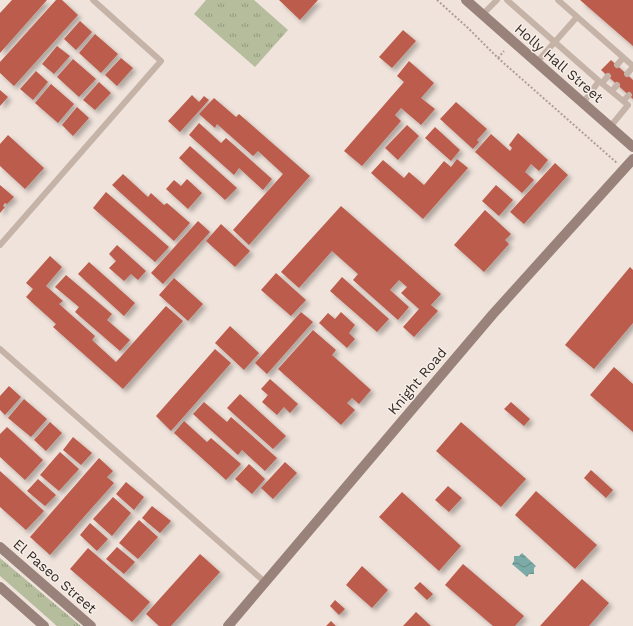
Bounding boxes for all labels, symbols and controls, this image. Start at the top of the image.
street label: Holly Hall Street [512,20,606,106]
street label: Knight Road [384,344,450,418]
street label: El Paseo Street [10,536,100,616]

